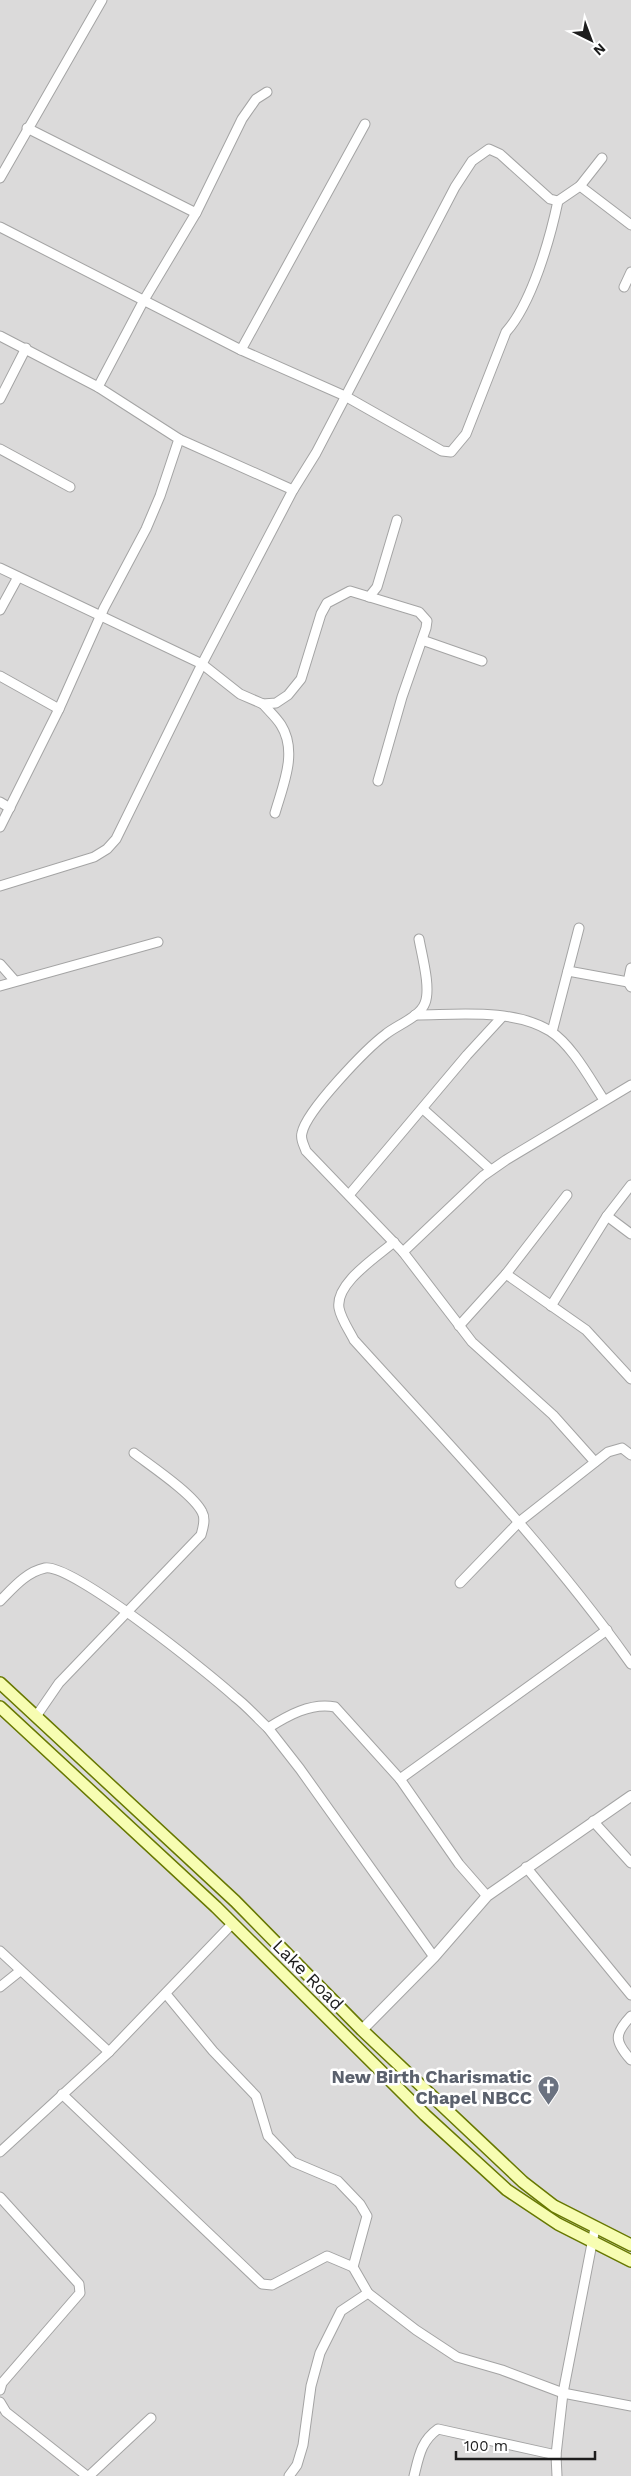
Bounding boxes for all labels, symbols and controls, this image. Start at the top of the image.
north arrow [566,15,616,65]
text: N [590,40,609,59]
street label: Lake Road [269,1935,348,2014]
place label: New Birth Charismatic Chapel NBCC [331,2066,532,2108]
church icon: New Birth Charismatic Chapel NBCC [536,2075,560,2106]
scale bar [456,2428,595,2460]
text: 100 m [464,2437,508,2455]

